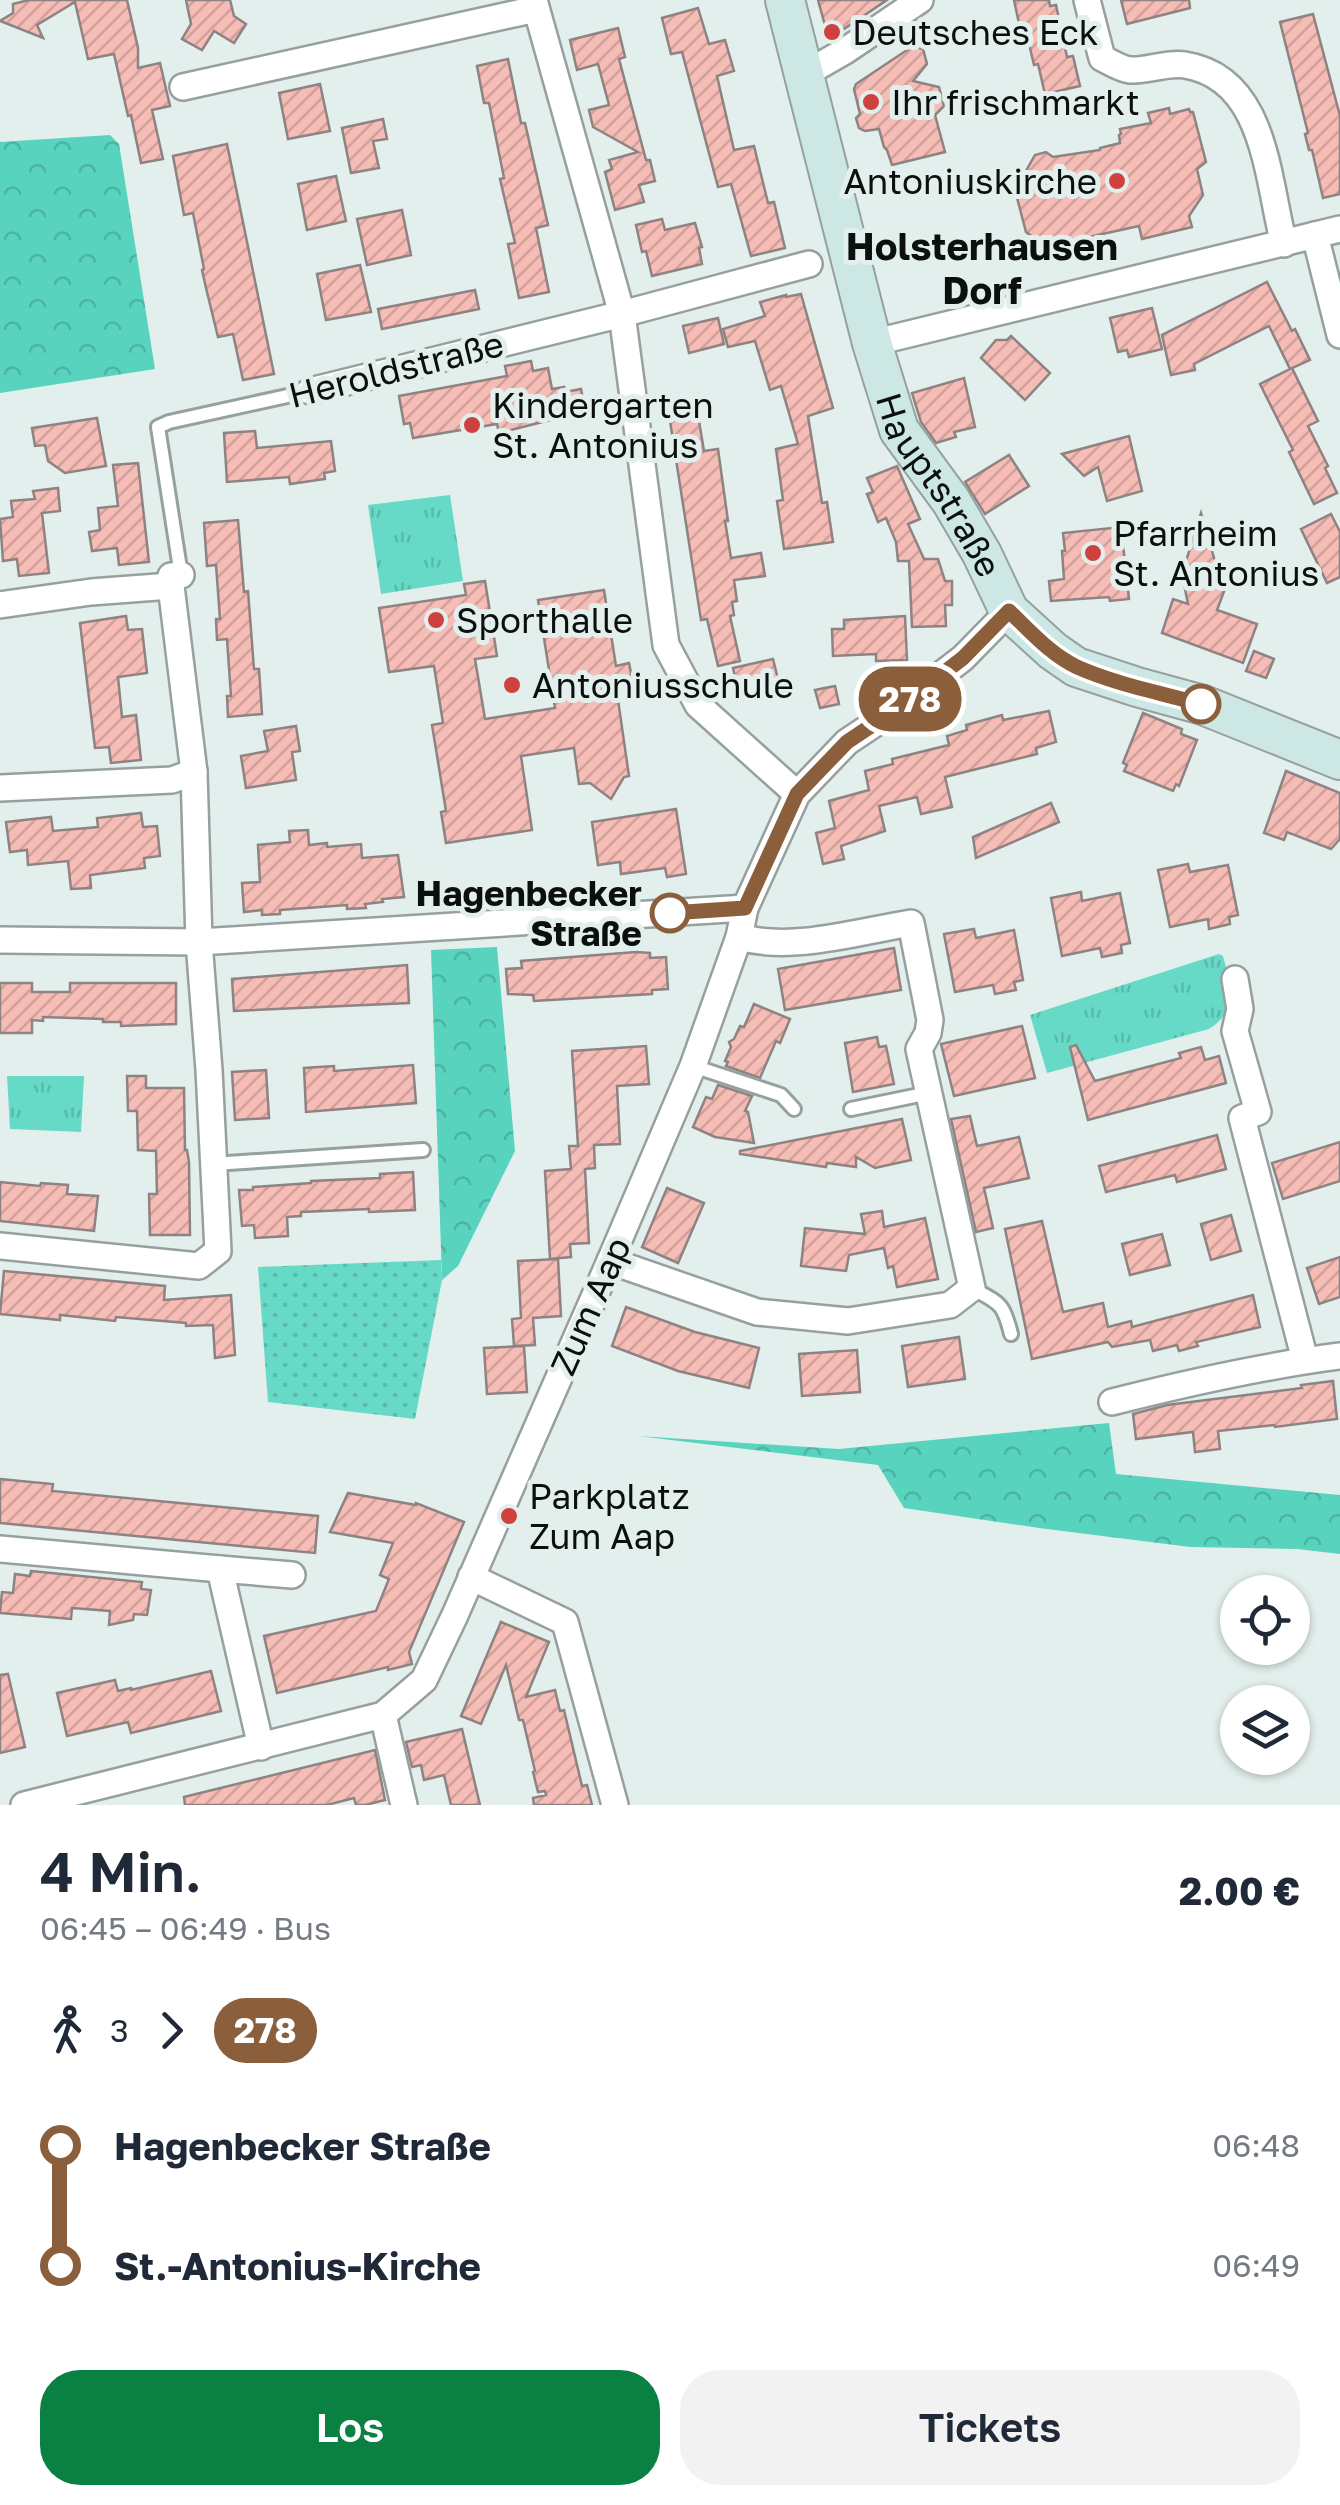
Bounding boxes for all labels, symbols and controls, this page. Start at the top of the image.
place label: Deutsches Eck [852,11,1099,53]
marker: Deutsches Eck [821,21,843,43]
place label: Ihr frischmarkt [891,81,1140,123]
marker: Ihr frischmarkt [860,91,882,113]
place label: Antoniuskirche [843,160,1097,202]
marker: Antoniuskirche [1106,170,1128,192]
district label: Holsterhausen Dorf [846,223,1118,312]
street label: Heroldstraße [284,322,508,416]
place label: Kindergarten St. Antonius [492,384,714,466]
street label: Hauptstraße [868,388,1011,583]
marker: Kindergarten St. Antonius [461,414,483,436]
place label: Pfarrheim St. Antonius [1113,512,1319,594]
marker: Pfarrheim St. Antonius [1082,542,1104,564]
place label: Sporthalle [456,599,633,641]
marker: Sporthalle [425,609,447,631]
place label: Antoniusschule [532,664,794,706]
line badge: 278 [852,666,968,732]
marker: Antoniusschule [501,674,523,696]
text: 278 [879,678,941,720]
unlabelled marker [1182,685,1220,723]
place label: Hagenbecker Straße [416,872,642,954]
marker: Hagenbecker Straße [651,894,689,932]
street label: Zum Aap [541,1231,639,1381]
place label: Parkplatz Zum Aap [529,1475,689,1557]
marker: Parkplatz Zum Aap [498,1505,520,1527]
map controls [1220,1575,1310,1775]
button: locate [1220,1575,1310,1665]
button: layers [1220,1685,1310,1775]
text: 4 Min. [40,1838,202,1904]
text: 2.00 € [1179,1868,1300,1913]
text: 06:45 – 06:49 · Bus [40,1909,331,1947]
icon: walk [40,2003,95,2058]
icon: forward [144,2003,199,2058]
text: 278 [234,2009,297,2051]
text: 3 [110,2011,129,2049]
text: Hagenbecker Straße [114,2123,491,2168]
text: 06:48 [1212,2126,1300,2164]
text: St.-Antonius-Kirche [114,2243,481,2288]
text: 06:49 [1212,2246,1300,2284]
button: Los [40,2370,660,2485]
button: Tickets [680,2370,1300,2485]

